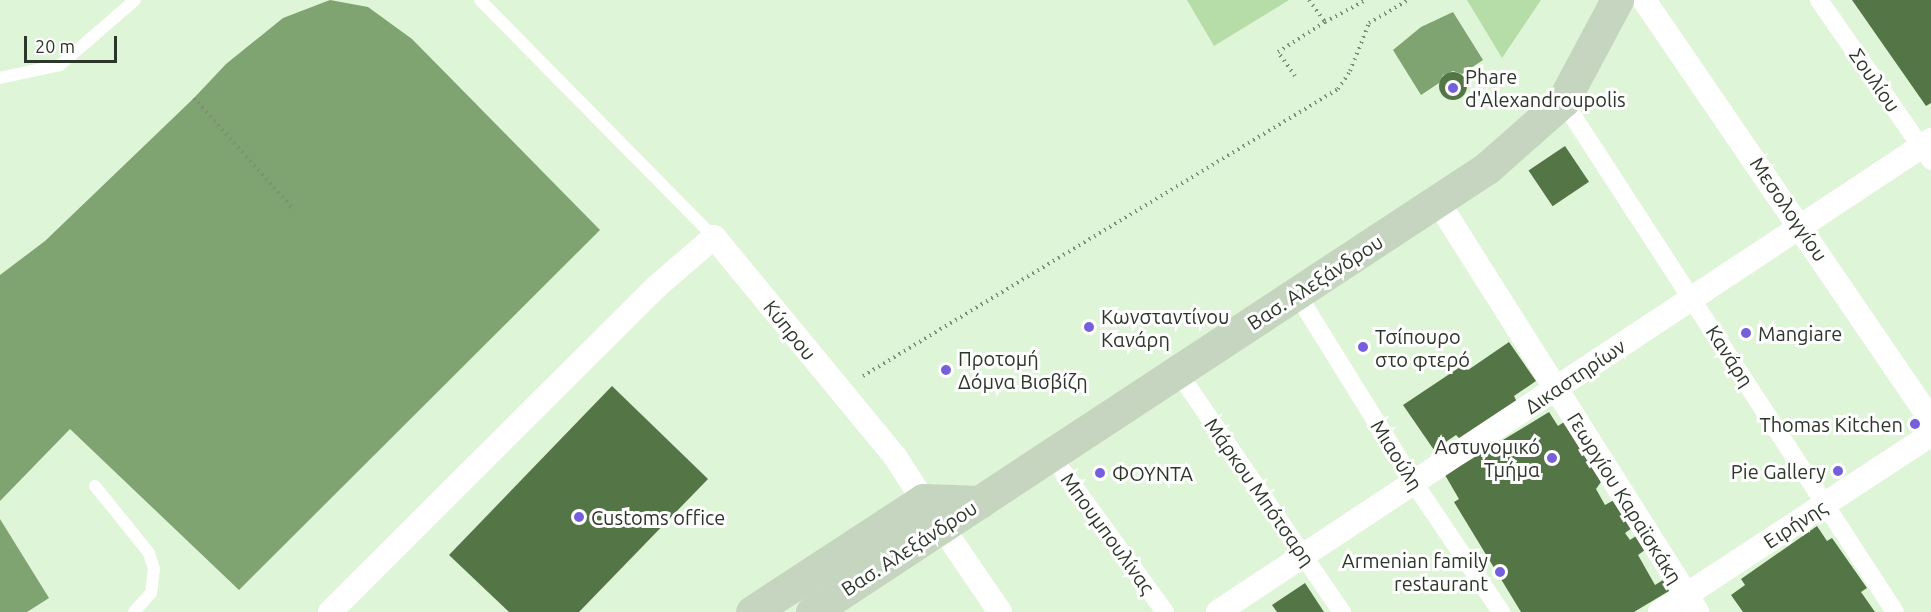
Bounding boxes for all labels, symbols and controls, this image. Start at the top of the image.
scale bar [27,24,120,62]
text: 20 m [35,36,75,56]
street label: Σουλίου [1844,44,1906,116]
place label: Phare d'Alexandroupolis [1465,64,1626,111]
marker: Phare d'Alexandroupolis [1446,81,1460,95]
street label: Μεσολογγίου [1745,152,1833,266]
street label: Βασ. Αλεξάνδρου [1243,229,1387,335]
street label: Κύπρου [759,295,821,365]
place label: Κωνσταντίνου Κανάρη [1101,304,1229,351]
marker: Κωνσταντίνου Κανάρη [1082,320,1096,334]
street label: Κανάρη [1701,321,1759,391]
place label: Mangiare [1758,321,1842,345]
place label: Τσίπουρο στο φτερό [1375,324,1470,371]
marker: Mangiare [1739,326,1753,340]
street label: Δικαστηρίων [1520,334,1630,418]
marker: Τσίπουρο στο φτερό [1356,340,1370,354]
place label: Προτομή Δόμνα Βισβίζη [958,346,1088,393]
marker: Προτομή Δόμνα Βισβίζη [939,363,953,377]
street label: Γεωργίου Καραϊσκάκη [1562,408,1688,588]
place label: Thomas Kitchen [1760,412,1903,436]
street label: Μάρκου Μπότσαρη [1200,413,1320,571]
street label: Μιαούλη [1366,415,1428,495]
marker: Thomas Kitchen [1908,417,1922,431]
place label: Αστυνομικό Τμήμα [1435,434,1540,481]
marker: Αστυνομικό Τμήμα [1545,451,1559,465]
place label: Pie Gallery [1731,459,1826,483]
place label: ΦΟΥΝΤΑ [1112,461,1193,485]
marker: Pie Gallery [1831,464,1845,478]
marker: ΦΟΥΝΤΑ [1093,466,1107,480]
street label: Μπουμπουλίνας [1056,468,1160,598]
street label: Βασ. Αλεξάνδρου [837,495,981,601]
street label: Ειρήνης [1759,495,1831,553]
place label: Customs office [591,505,725,529]
marker: Customs office [572,510,586,524]
place label: Armenian family restaurant [1342,548,1488,595]
marker: Armenian family restaurant [1493,565,1507,579]

